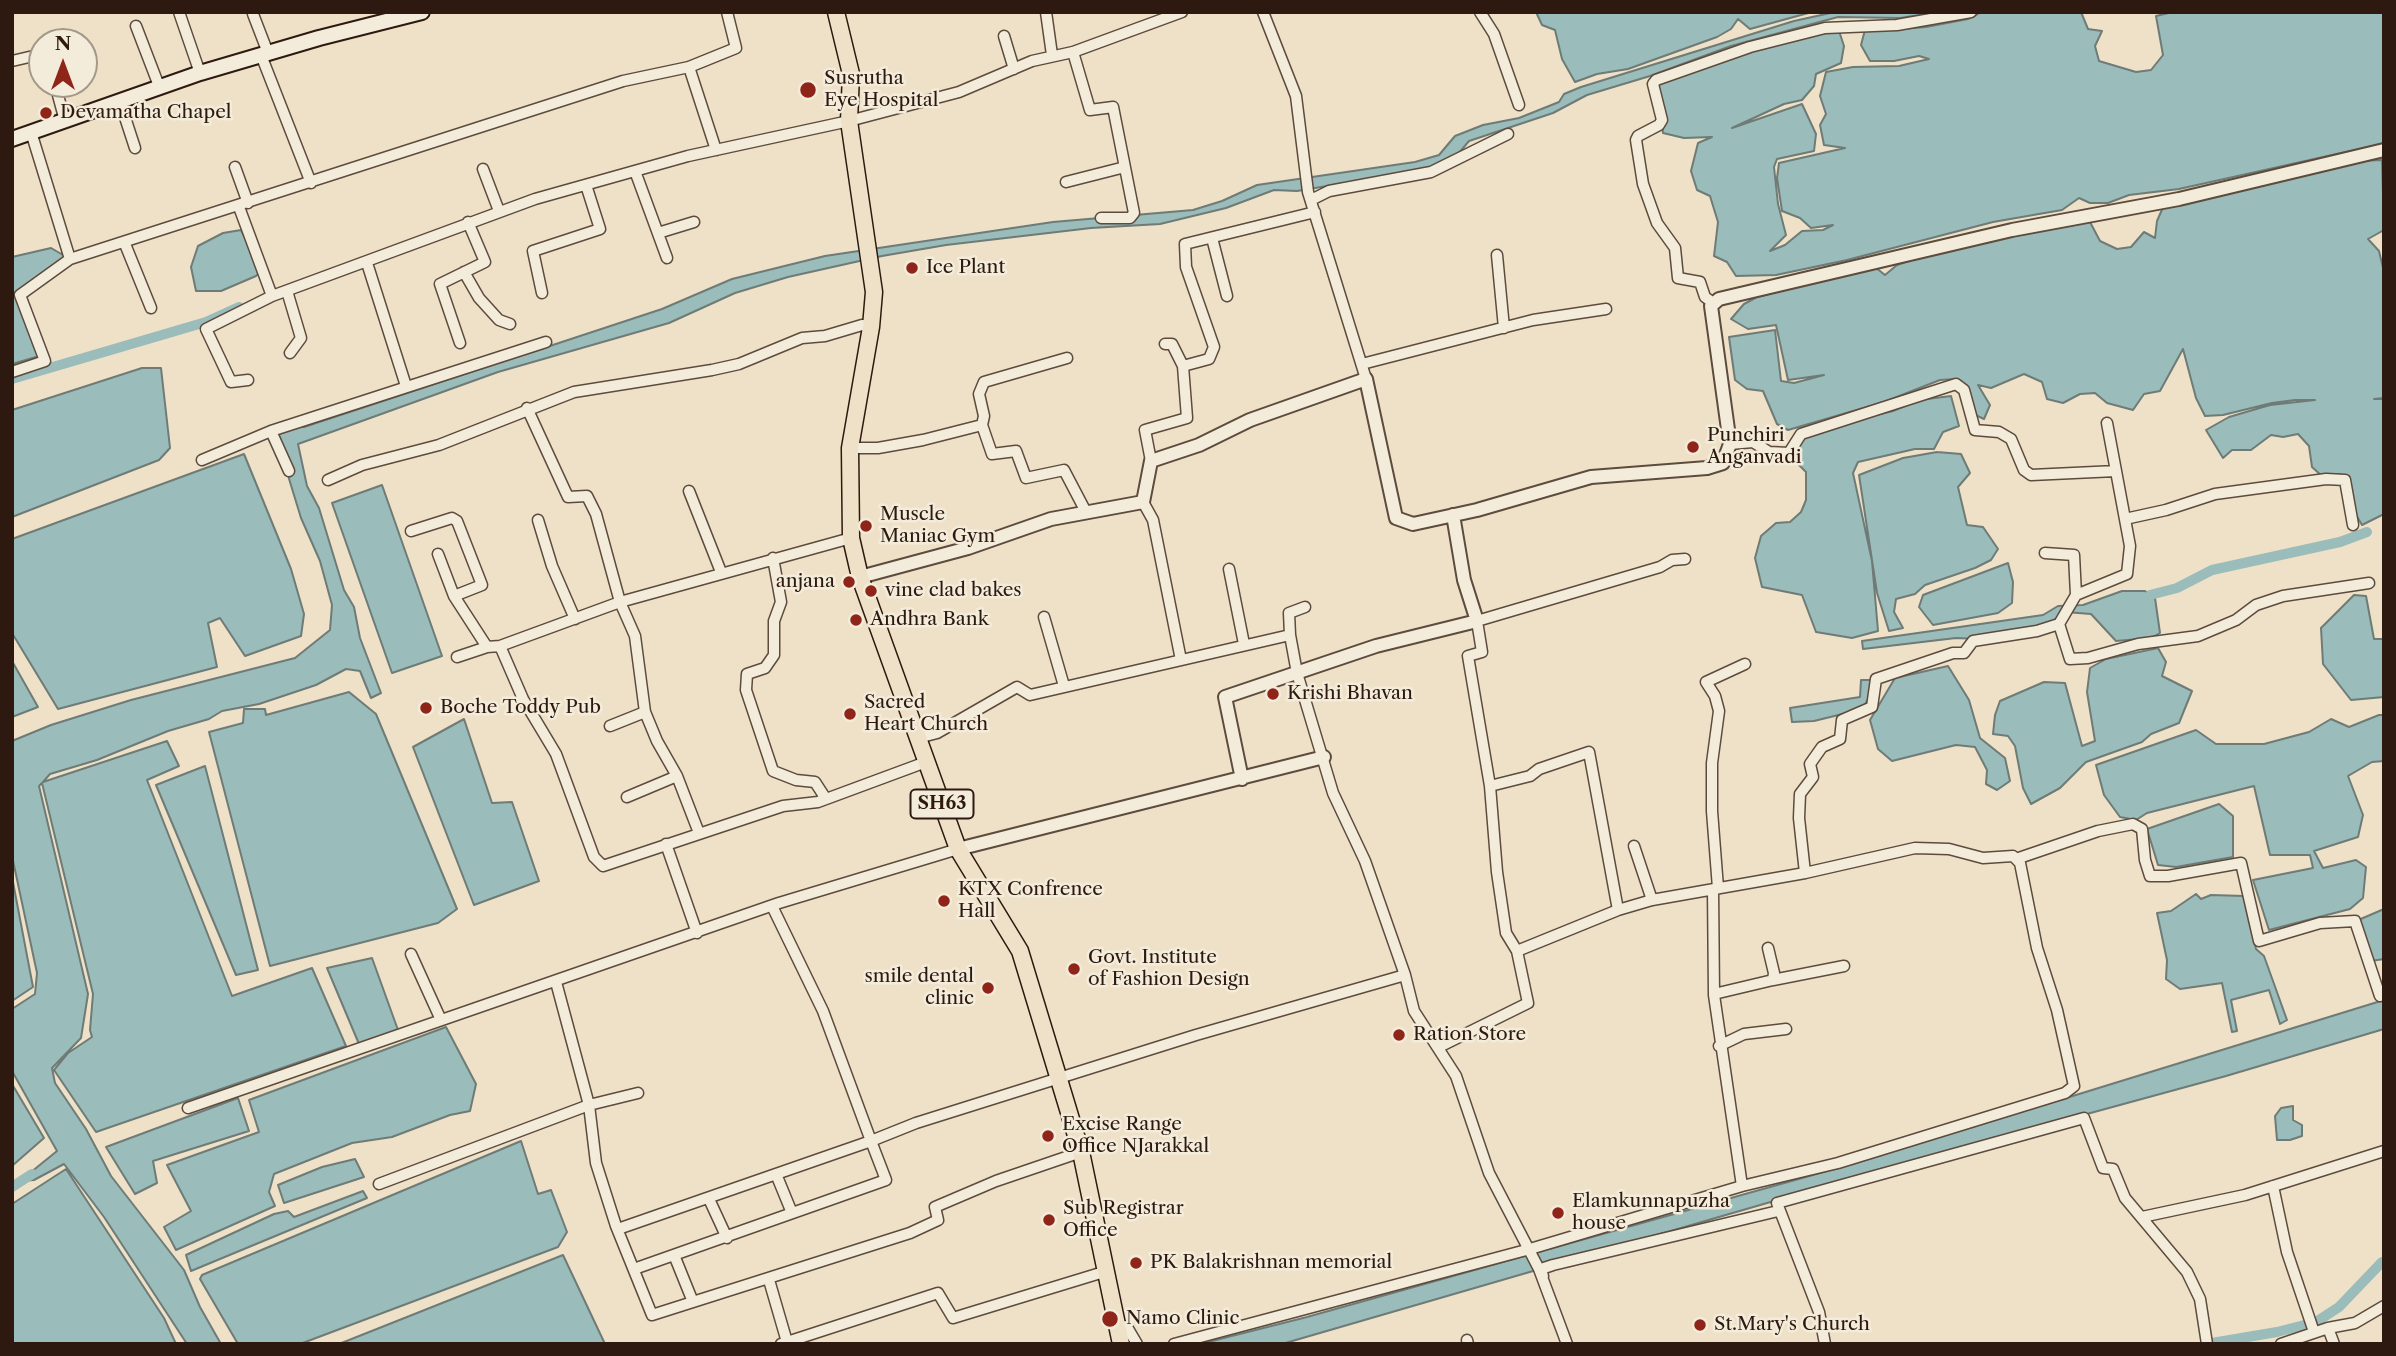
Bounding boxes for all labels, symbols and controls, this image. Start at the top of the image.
north arrow [28,28,98,98]
text: N [55,32,71,55]
place label: Susrutha Eye Hospital [824,68,938,112]
marker: Susrutha Eye Hospital [798,80,818,100]
place label: Devamatha Chapel [60,102,231,124]
marker: Devamatha Chapel [38,105,54,121]
place label: Ice Plant [926,257,1005,279]
marker: Ice Plant [904,260,920,276]
place label: Punchiri Anganvadi [1707,425,1801,469]
marker: Punchiri Anganvadi [1685,439,1701,455]
place label: Muscle Maniac Gym [880,504,995,548]
marker: Muscle Maniac Gym [858,518,874,534]
place label: anjana [776,571,835,593]
marker: anjana [841,574,857,590]
place label: vine clad bakes [885,580,1022,602]
marker: vine clad bakes [863,583,879,599]
place label: Andhra Bank [870,609,989,631]
marker: Andhra Bank [848,612,864,628]
place label: Krishi Bhavan [1287,683,1413,705]
marker: Krishi Bhavan [1265,686,1281,702]
place label: Sacred Heart Church [864,692,988,736]
place label: Boche Toddy Pub [440,697,601,719]
marker: Boche Toddy Pub [418,700,434,716]
marker: Sacred Heart Church [842,706,858,722]
road number: SH63 [911,790,974,818]
place label: KTX Confrence Hall [958,879,1103,923]
marker: KTX Confrence Hall [936,893,952,909]
place label: Govt. Institute of Fashion Design [1088,947,1250,991]
marker: Govt. Institute of Fashion Design [1066,961,1082,977]
place label: smile dental clinic [864,966,974,1010]
marker: smile dental clinic [980,980,996,996]
place label: Ration Store [1413,1024,1526,1046]
marker: Ration Store [1391,1027,1407,1043]
place label: Excise Range Office NJarakkal [1062,1114,1209,1158]
marker: Excise Range Office NJarakkal [1040,1128,1056,1144]
place label: Elamkunnapuzha house [1572,1191,1730,1235]
place label: Sub Registrar Office [1063,1198,1184,1242]
marker: Elamkunnapuzha house [1550,1205,1566,1221]
marker: Sub Registrar Office [1041,1212,1057,1228]
place label: PK Balakrishnan memorial [1150,1252,1392,1274]
marker: PK Balakrishnan memorial [1128,1255,1144,1271]
place label: Namo Clinic [1126,1308,1239,1330]
marker: Namo Clinic [1100,1309,1120,1329]
place label: St.Mary's Church [1714,1314,1870,1336]
marker: St.Mary's Church [1692,1317,1708,1333]

